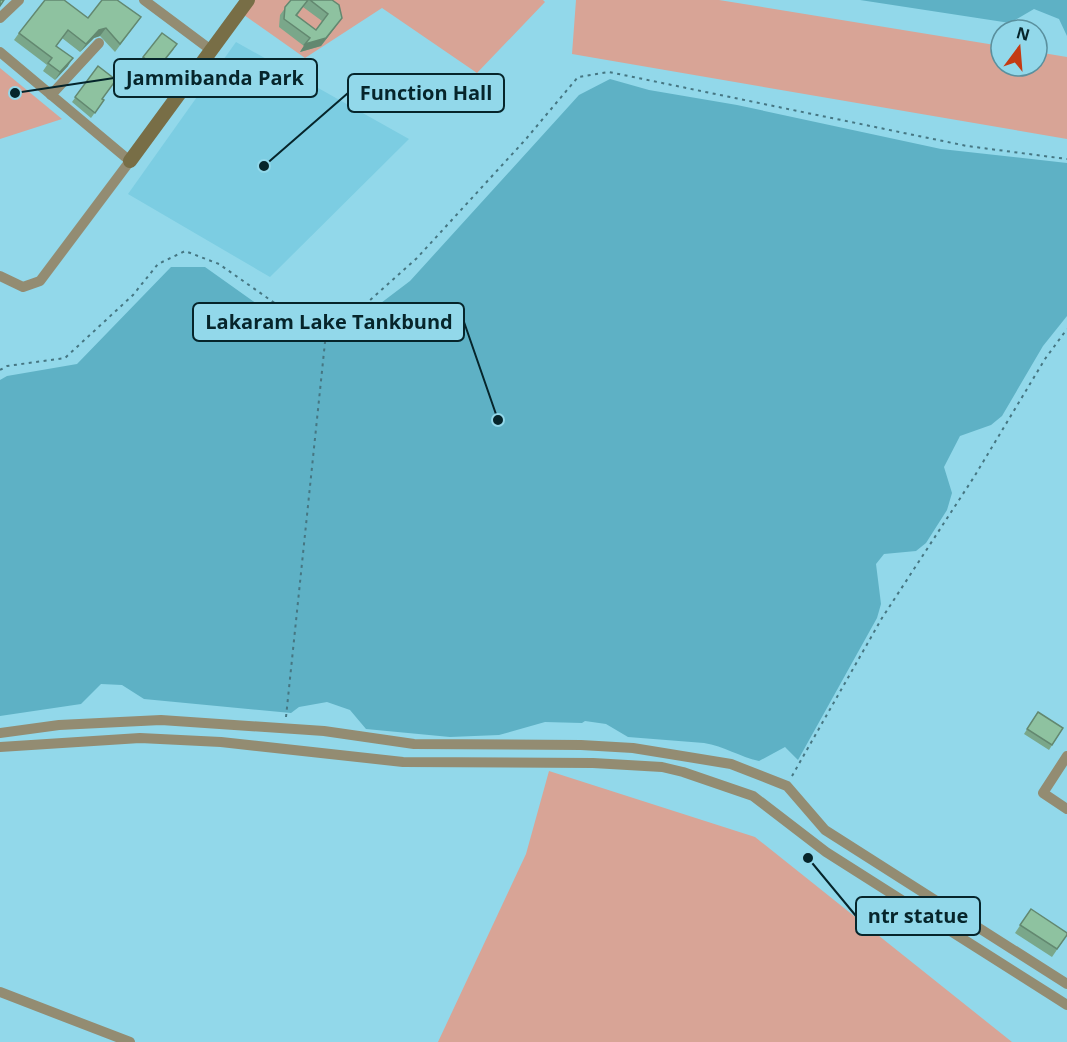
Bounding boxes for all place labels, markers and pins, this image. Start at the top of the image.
callout: Jammibanda Park [114,59,317,97]
callout: Function Hall [348,74,504,112]
callout: Lakaram Lake Tankbund [193,303,464,341]
callout: ntr statue [856,897,980,935]

